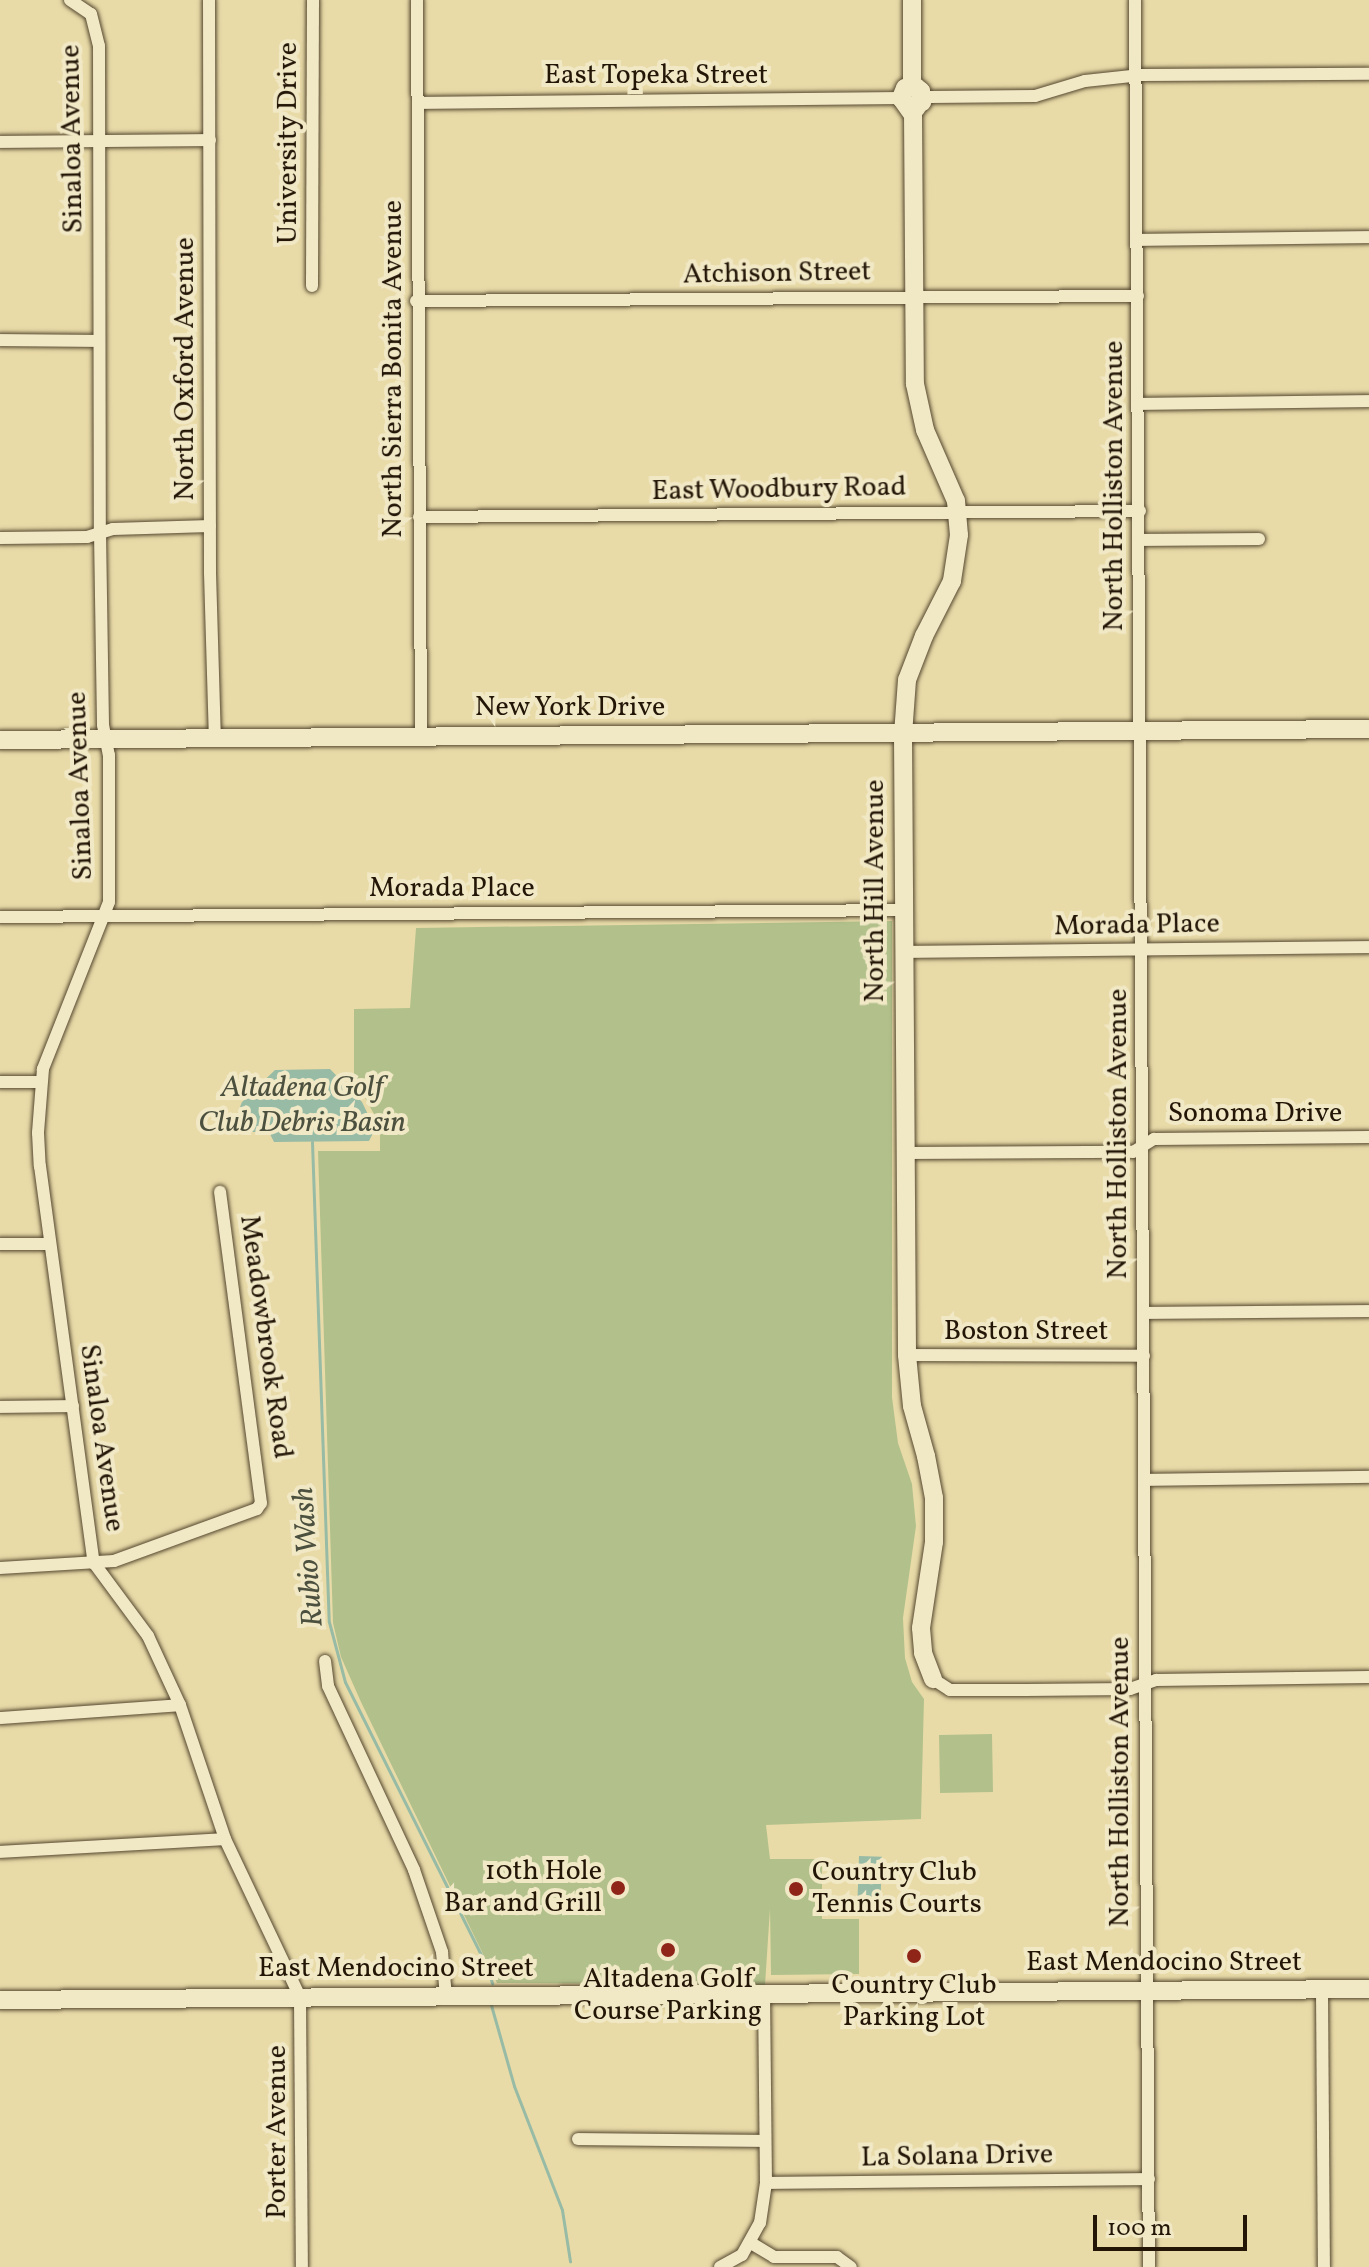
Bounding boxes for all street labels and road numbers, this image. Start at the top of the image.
street label: University Drive [272,42,306,244]
street label: Sinaloa Avenue [55,44,91,234]
street label: East Topeka Street [543,59,769,93]
street label: North Sierra Bonita Avenue [377,200,411,538]
street label: North Oxford Avenue [169,237,203,501]
street label: Atchison Street [683,256,871,292]
street label: North Holliston Avenue [1098,341,1132,631]
street label: East Woodbury Road [651,471,907,509]
street label: Sinaloa Avenue [61,691,101,881]
street label: New York Drive [474,691,666,725]
street label: North Hill Avenue [859,780,893,1002]
street label: Morada Place [369,872,535,906]
street label: Morada Place [1054,908,1220,944]
street label: North Holliston Avenue [1102,989,1136,1279]
street label: Sonoma Drive [1168,1097,1342,1131]
street label: Meadowbrook Road [231,1213,299,1461]
street label: Boston Street [944,1315,1108,1349]
street label: Sinaloa Avenue [71,1342,131,1534]
street label: North Holliston Avenue [1104,1637,1138,1927]
street label: East Mendocino Street [1026,1946,1302,1980]
street label: East Mendocino Street [258,1952,534,1986]
street label: Porter Avenue [261,2045,295,2219]
street label: La Solana Drive [861,2139,1053,2175]

